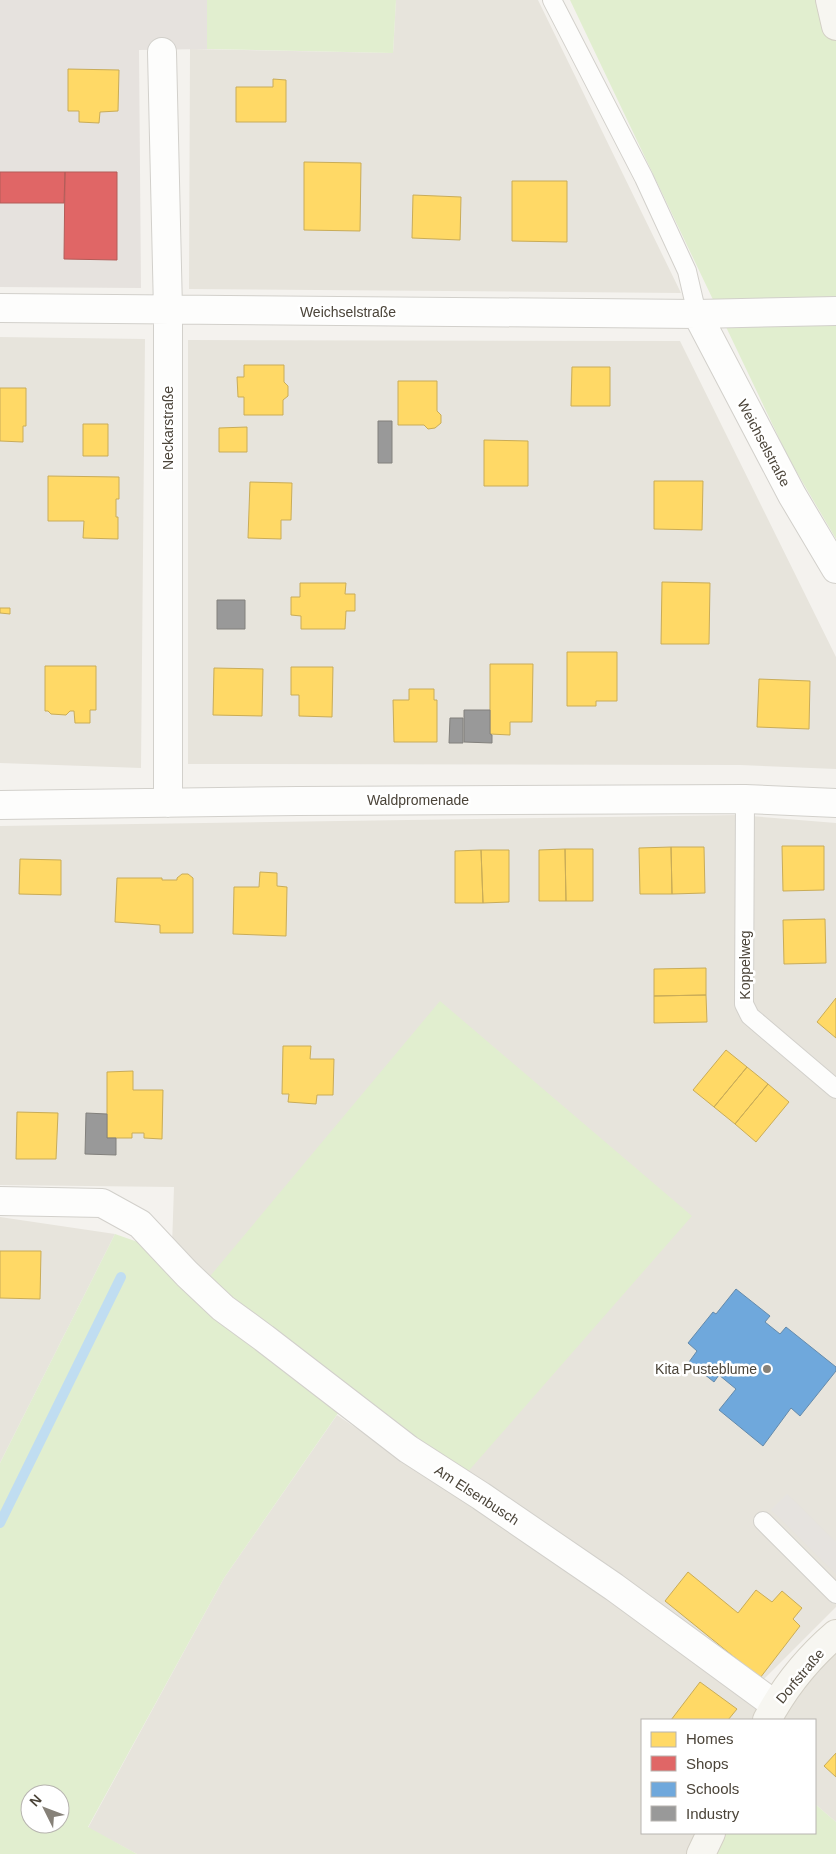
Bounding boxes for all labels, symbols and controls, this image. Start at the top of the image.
street label: Weichselstraße [300,304,396,320]
street label: Neckarstraße [160,386,176,470]
street label: Weichselstraße [734,397,794,489]
street label: Waldpromenade [367,792,469,808]
street label: Koppelweg [737,930,753,1000]
place label: Kita Pusteblume [655,1361,757,1377]
marker: Kita Pusteblume [761,1363,773,1375]
street label: Am Elsenbusch [432,1462,522,1528]
street label: Dorfstraße [773,1645,828,1706]
legend [641,1719,816,1834]
text: Homes [686,1730,734,1747]
text: Shops [686,1755,729,1772]
text: Schools [686,1780,739,1797]
north arrow [20,1784,70,1834]
text: N [26,1791,45,1809]
text: Industry [686,1805,740,1822]

